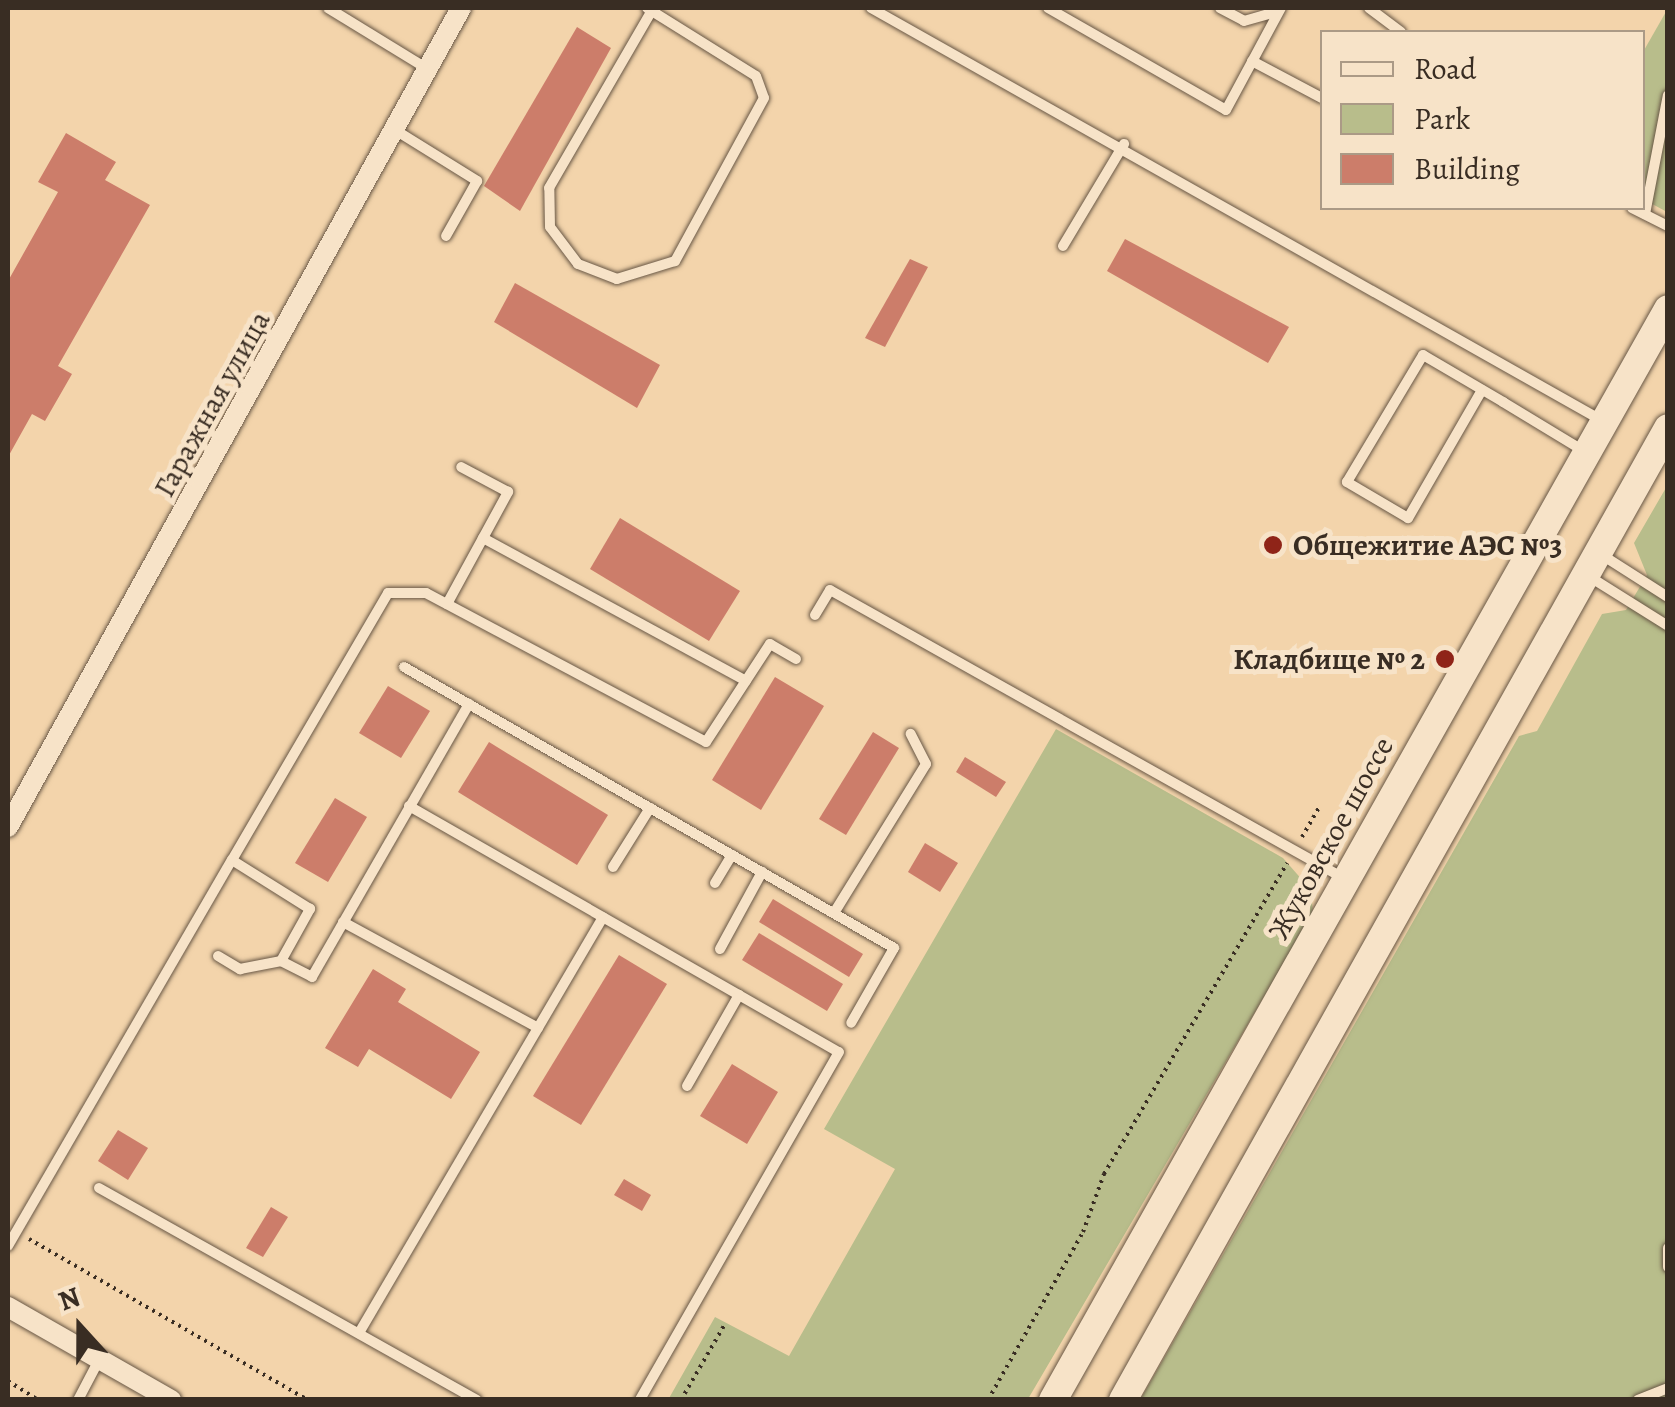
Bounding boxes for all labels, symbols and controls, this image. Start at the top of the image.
legend [1320,30,1645,210]
text: Road [1414,49,1476,89]
text: Park [1414,99,1470,139]
text: Building [1414,149,1520,189]
street label: Гаражная улица [146,305,278,503]
place label: Общежитие АЭС №3 [1293,527,1562,563]
marker: Общежитие АЭС №3 [1262,534,1284,556]
place label: Кладбище № 2 [1233,641,1425,677]
marker: Кладбище № 2 [1434,648,1456,670]
street label: Жуковское шоссе [1261,731,1401,945]
north arrow [30,1277,130,1377]
text: N [53,1278,86,1320]

